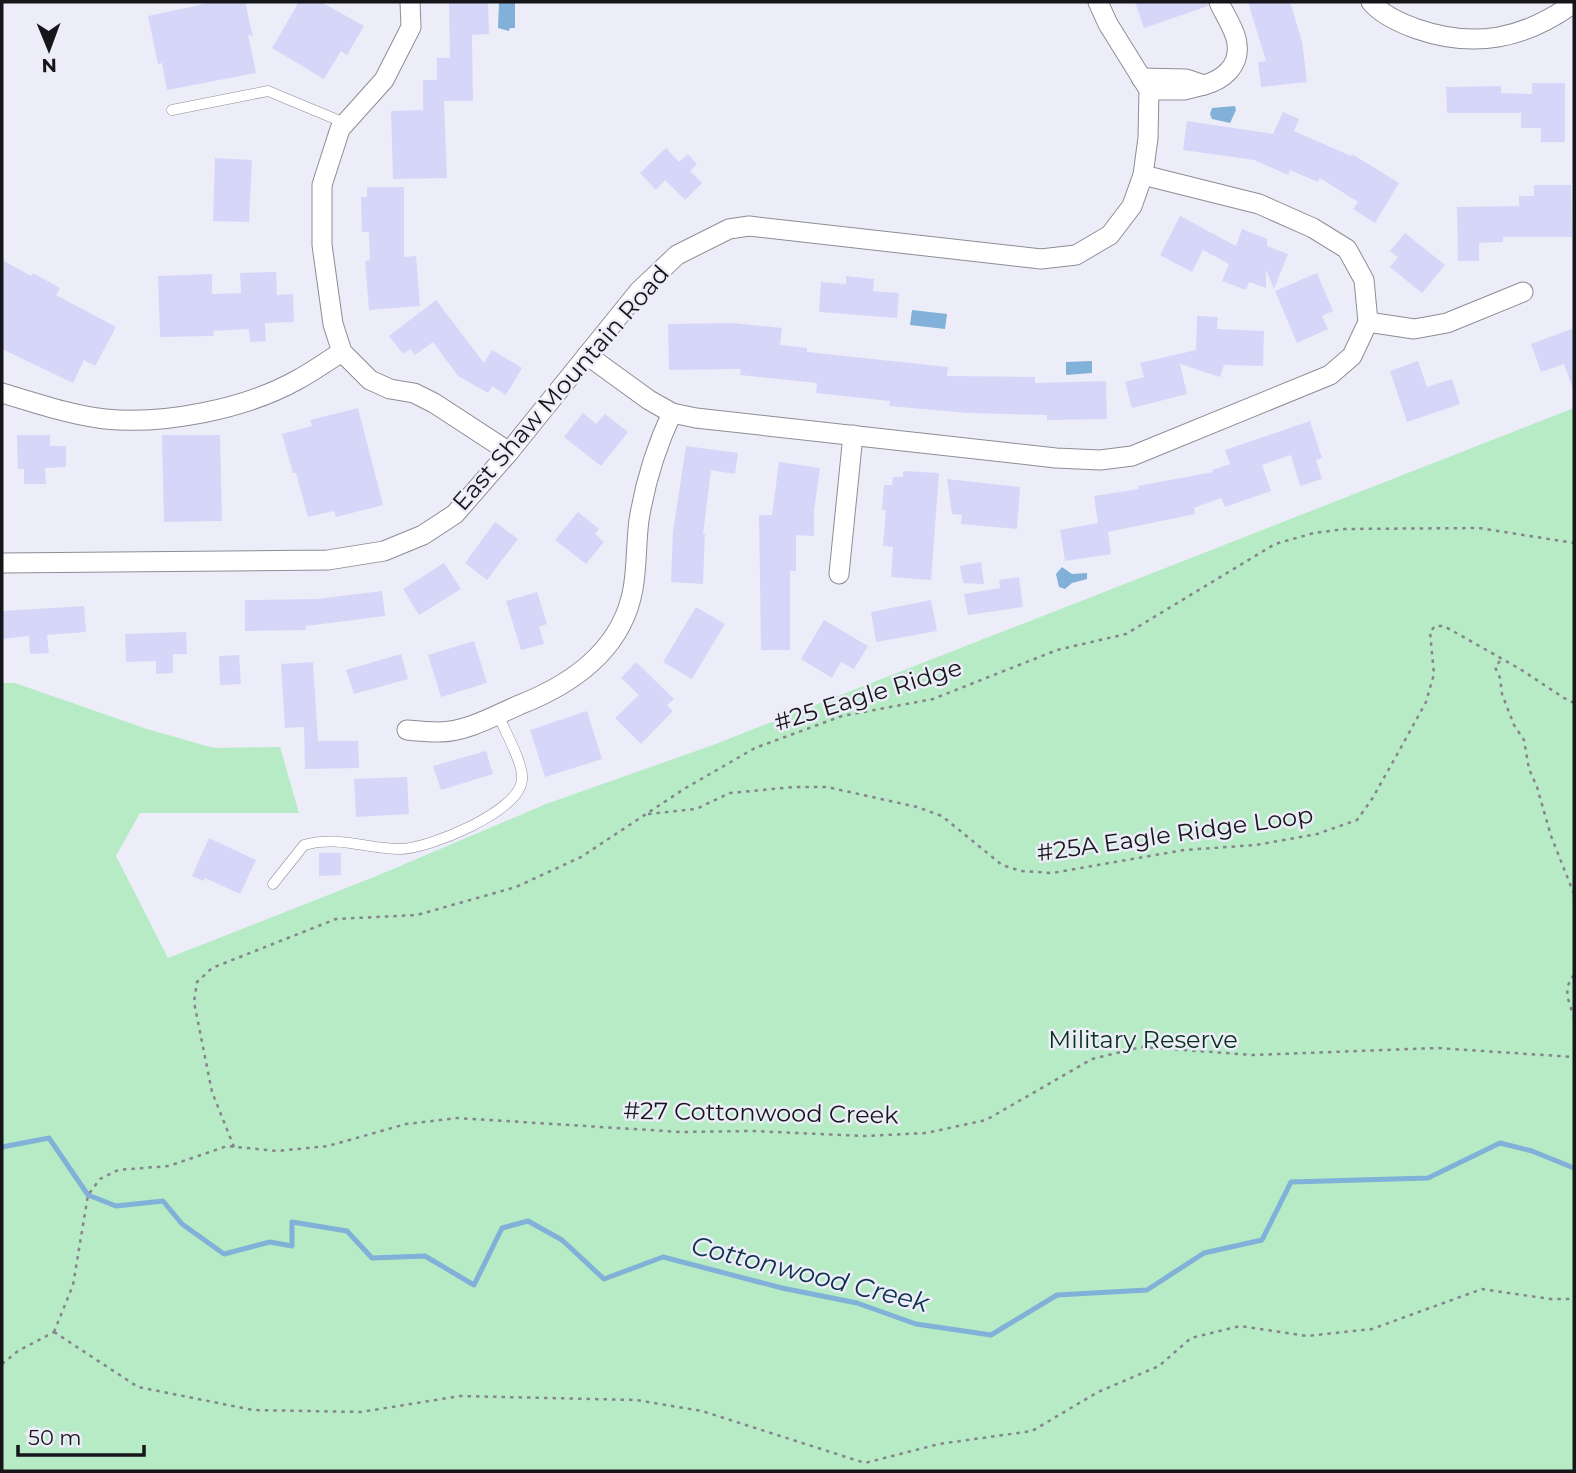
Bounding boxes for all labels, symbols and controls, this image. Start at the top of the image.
north arrow [14,14,84,84]
text: N [41,54,57,77]
street label: East Shaw Mountain Road [446,259,675,516]
street label: #25 Eagle Ridge [770,652,965,737]
street label: #25A Eagle Ridge Loop [1035,800,1315,867]
park label: Military Reserve [1048,1025,1238,1054]
street label: #27 Cottonwood Creek [623,1096,899,1129]
water label: Cottonwood Creek [688,1229,933,1319]
scale bar [18,1414,144,1458]
text: 50 m [28,1425,82,1450]

